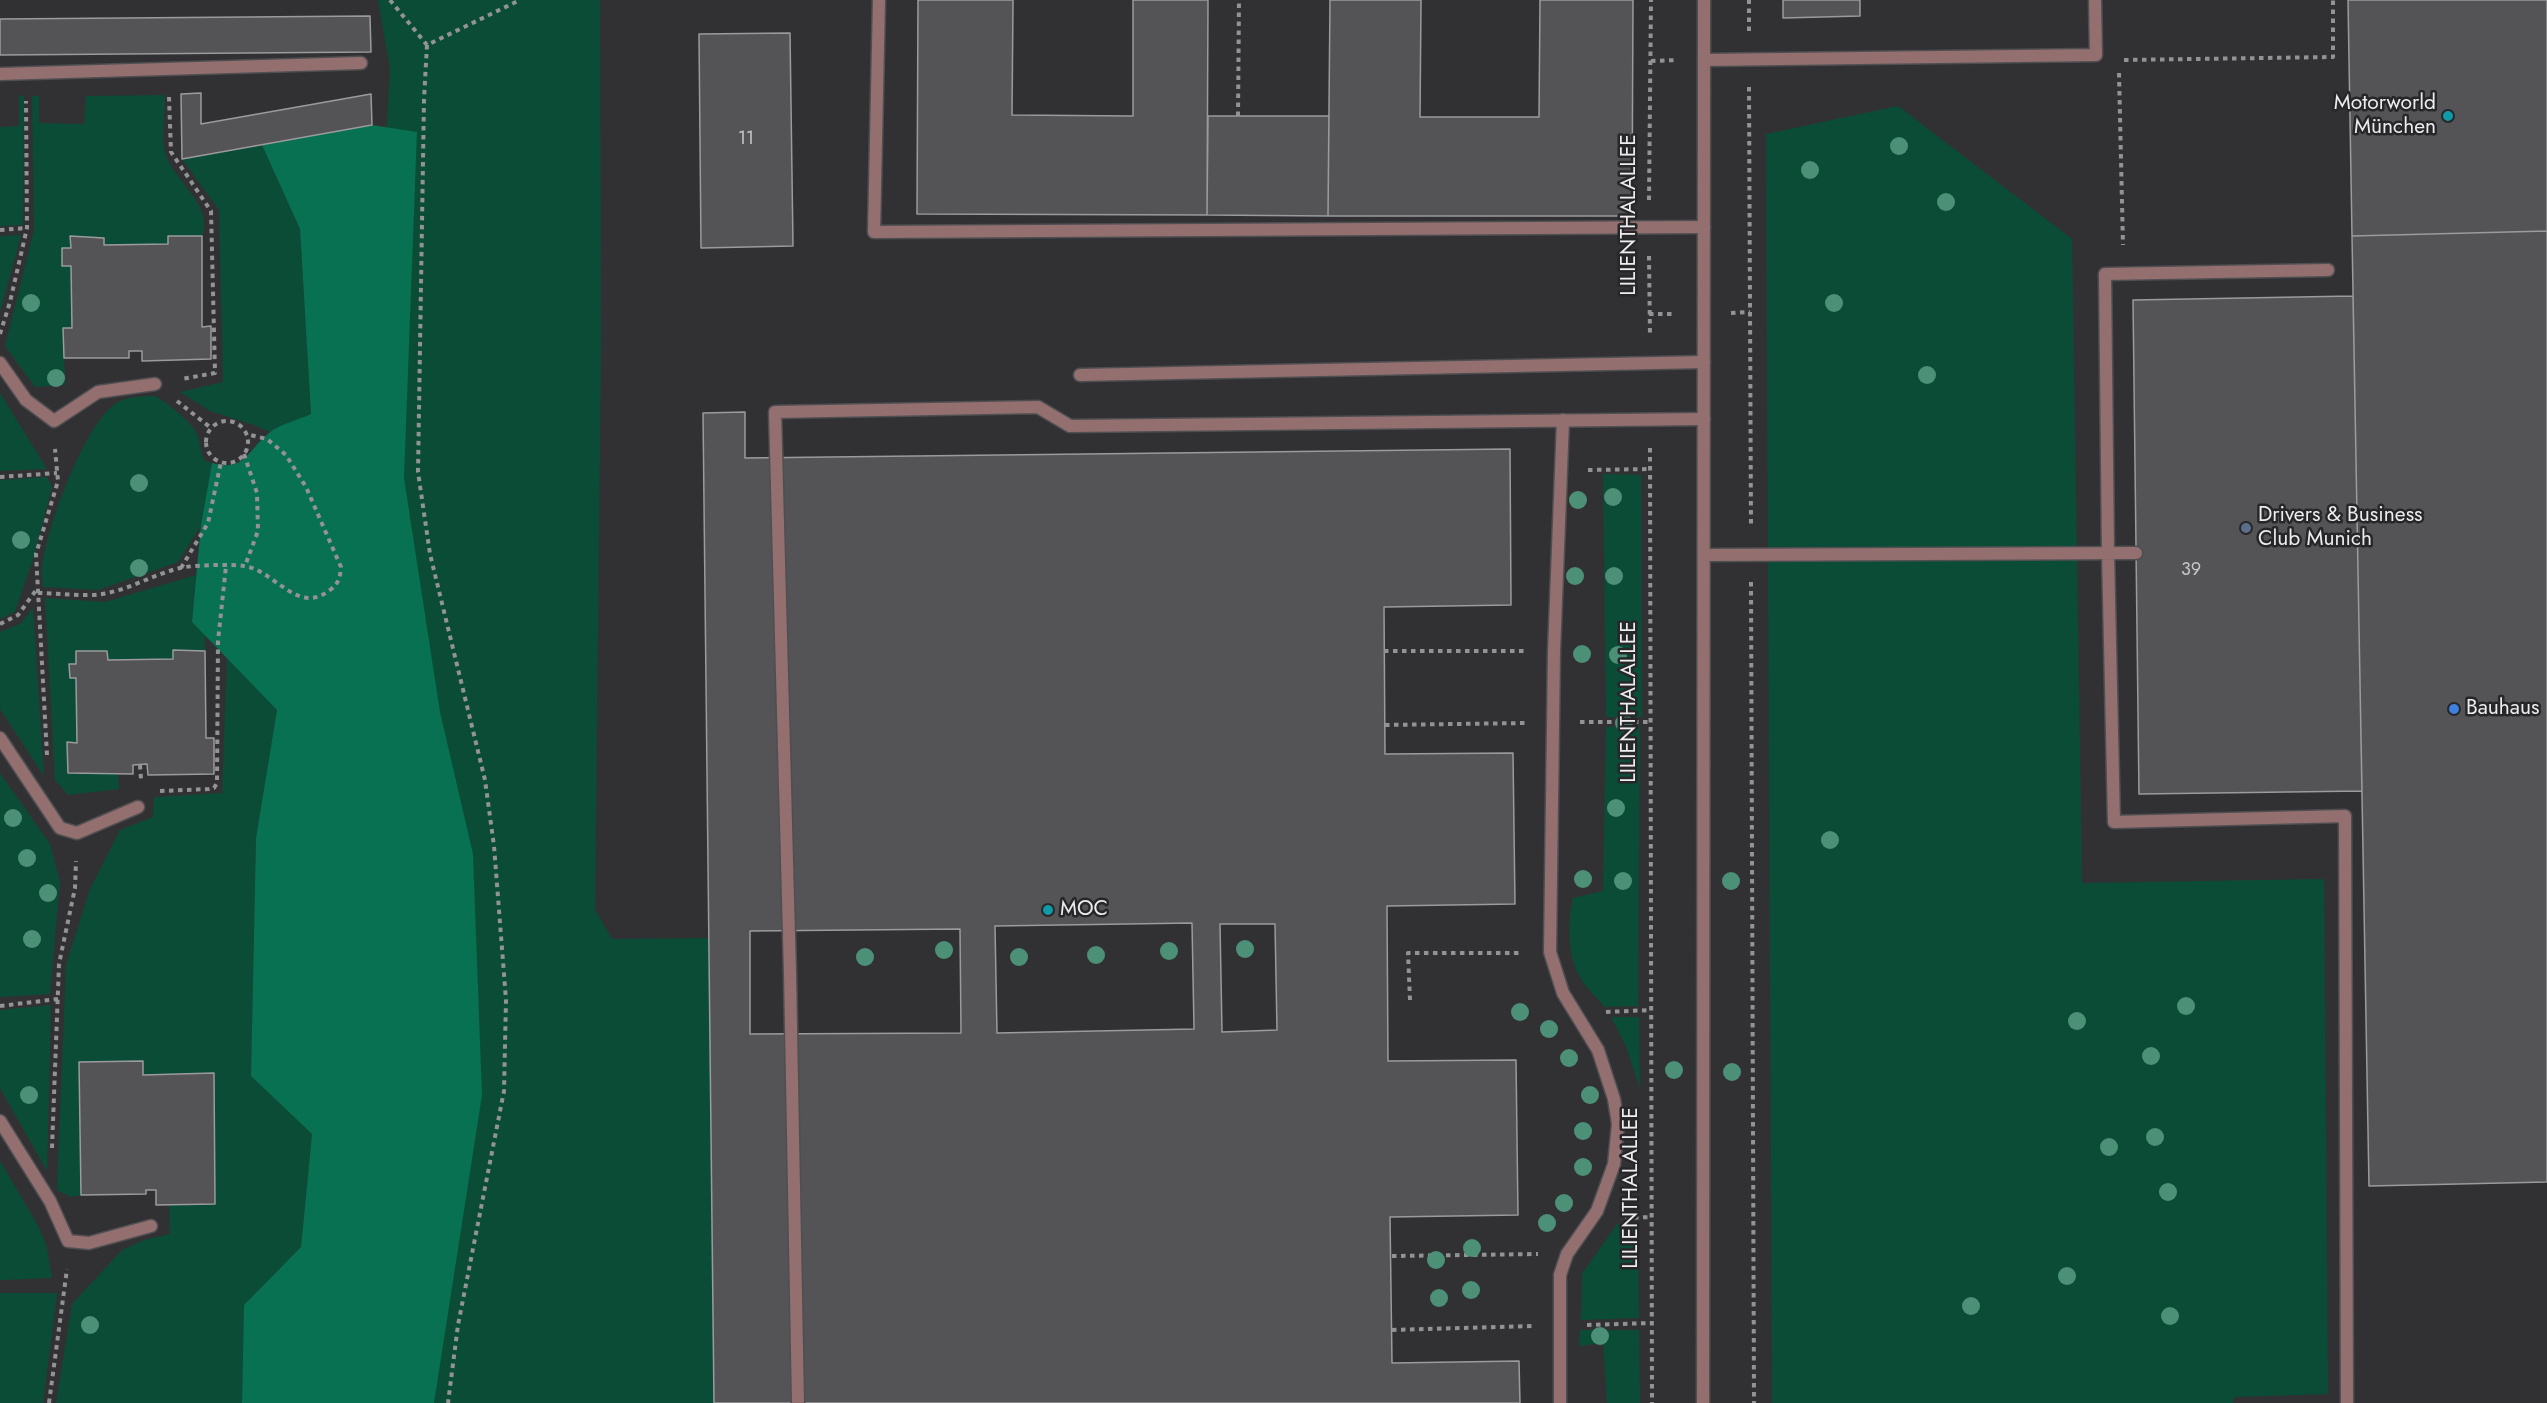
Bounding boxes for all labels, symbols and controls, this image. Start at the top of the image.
place label: Motorworld München [2334,91,2436,141]
marker: Motorworld München [2441,109,2455,123]
house number: 11 [738,129,754,151]
street label: LILIENTHALALLEE [1617,134,1643,296]
place label: Drivers & Business Club Munich [2258,503,2423,553]
marker: Drivers & Business Club Munich [2239,521,2253,535]
house number: 39 [2181,560,2201,582]
street label: LILIENTHALALLEE [1617,621,1643,783]
place label: Bauhaus [2466,696,2539,722]
marker: Bauhaus [2447,702,2461,716]
place label: MOC [1060,897,1108,923]
marker: MOC [1041,903,1055,917]
street label: LILIENTHALALLEE [1619,1107,1645,1269]

